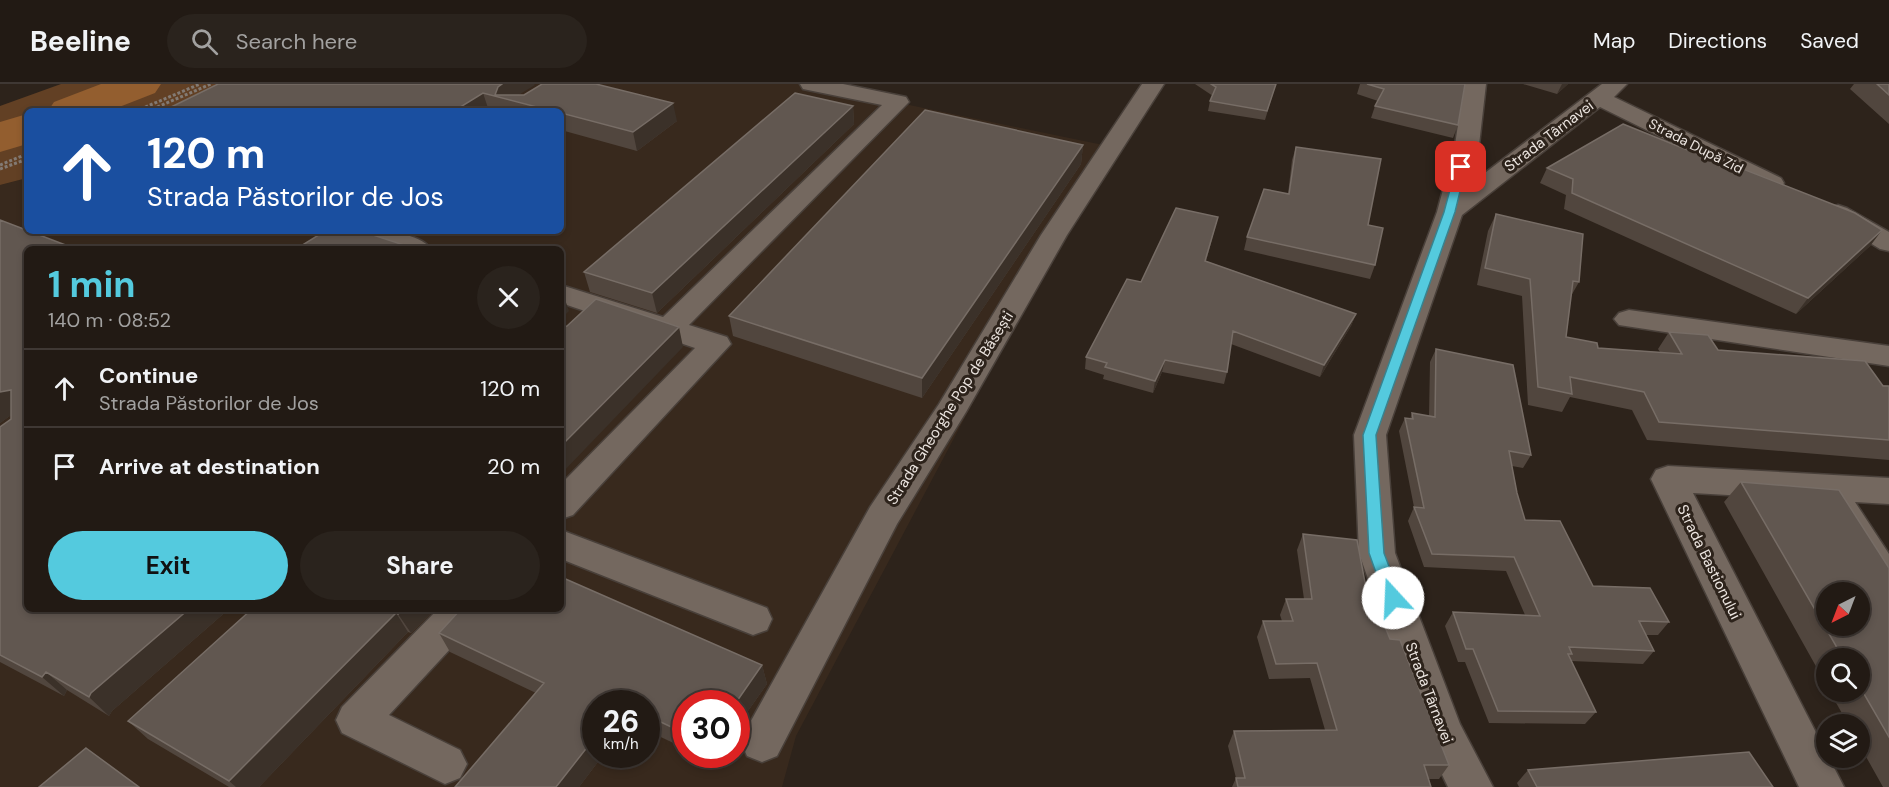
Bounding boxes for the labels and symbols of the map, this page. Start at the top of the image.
street label: Strada Târnavei [1500,96,1598,176]
street label: Strada După Zid [1646,114,1746,178]
pin [1435,141,1486,192]
street label: Strada Gheorghe Pop de Băsești [882,307,1018,509]
street label: Strada Bastionului [1673,501,1745,623]
position arrow [1361,566,1425,630]
north arrow [1816,582,1870,636]
street label: Strada Târnavei [1400,639,1458,747]
speed limit sign: 30 [672,690,750,768]

